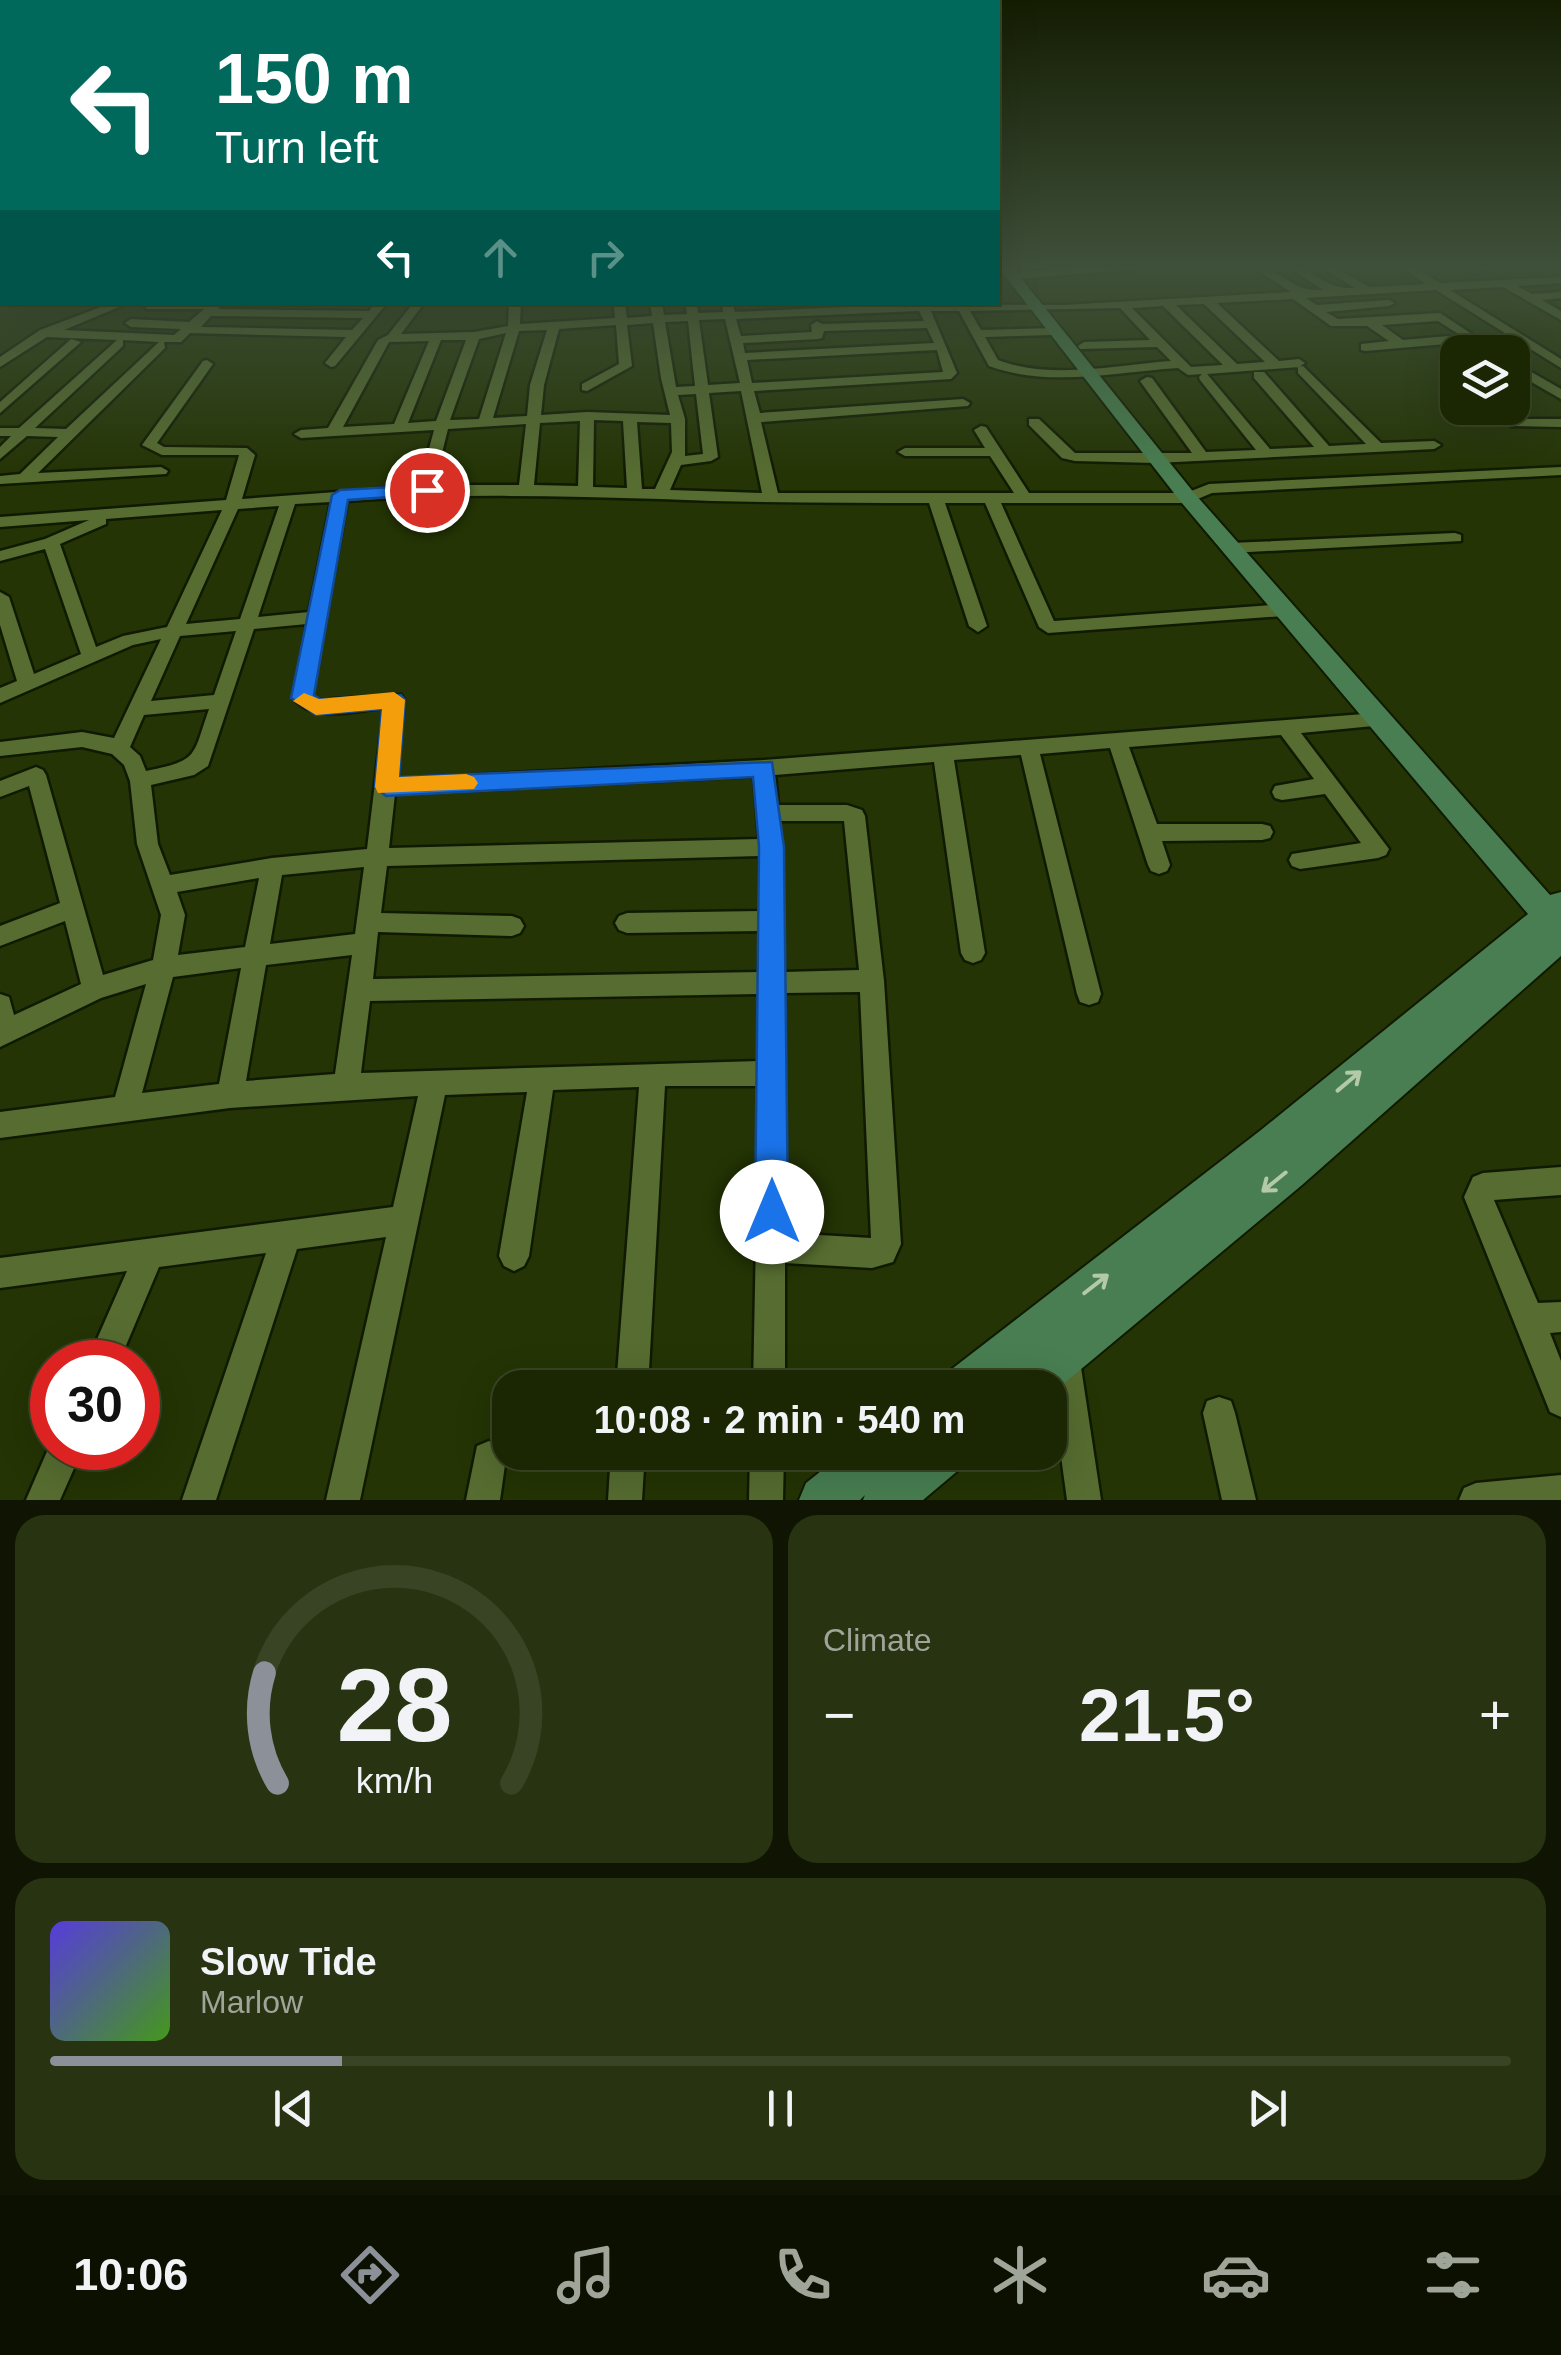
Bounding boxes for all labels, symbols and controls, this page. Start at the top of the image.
icon: left [50,40,180,170]
text: 150 m [215,40,413,118]
text: Turn left [215,122,378,173]
icon: left [368,230,423,285]
icon: ahead [473,230,528,285]
icon: right [578,230,633,285]
map controls [1440,335,1530,425]
button: layers [1440,335,1530,425]
pin [385,448,470,533]
icon: arrive [400,463,455,518]
one-way arrow [1336,1070,1362,1092]
position arrow [720,1160,824,1264]
one-way arrow [1262,1171,1288,1193]
one-way arrow [1082,1273,1108,1295]
speed limit sign: 30 [30,1340,160,1470]
text: 10:08 · 2 min · 540 m [594,1399,965,1441]
text: Climate [823,1622,931,1658]
text: 28 [336,1647,452,1763]
text: 21.5° [1079,1673,1255,1757]
text: − [823,1684,855,1746]
text: + [1479,1684,1511,1746]
text: km/h [355,1761,433,1801]
text: Slow Tide [200,1941,377,1983]
text: Marlow [200,1984,303,2020]
icon: previous [266,2081,321,2136]
icon: pause [753,2081,808,2136]
icon: next [1240,2081,1295,2136]
icon: directions [335,2240,405,2310]
icon: music [551,2240,621,2310]
icon: phone [768,2240,838,2310]
icon: climate [985,2240,1055,2310]
icon: car [1201,2240,1271,2310]
icon: filters [1418,2240,1488,2310]
text: 10:06 [73,2249,188,2300]

